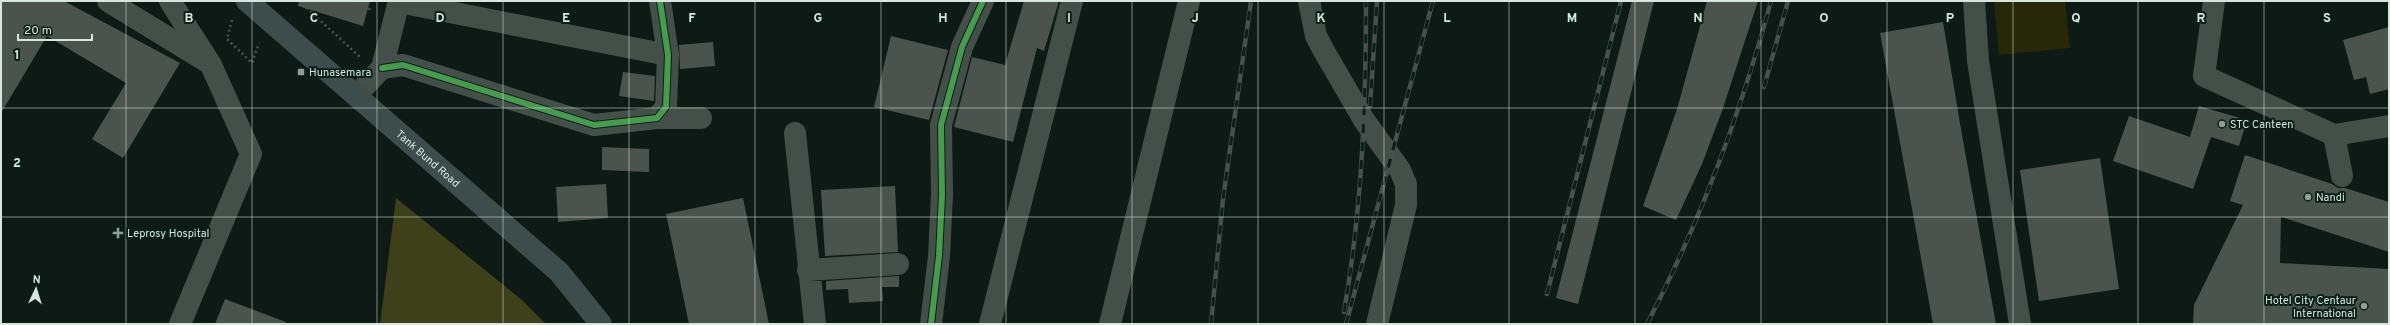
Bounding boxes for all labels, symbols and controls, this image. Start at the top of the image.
text: B [185,11,194,27]
text: C [310,11,318,27]
text: D [435,11,445,27]
text: E [562,11,570,27]
text: F [688,11,696,27]
text: G [814,11,823,27]
text: H [938,11,948,27]
text: I [1067,11,1071,27]
text: J [1191,11,1199,27]
text: K [1316,11,1326,27]
text: L [1443,11,1451,27]
text: M [1567,11,1577,27]
text: N [1693,11,1703,27]
text: O [1819,11,1829,27]
text: P [1946,11,1955,27]
text: Q [2071,11,2081,27]
text: R [2197,11,2206,27]
text: S [2323,11,2331,27]
scale bar [18,16,92,42]
text: 20 m [24,23,52,39]
text: 1 [14,48,20,64]
place label: Hunasemara [309,66,371,80]
marker: Hunasemara [296,67,306,77]
place label: STC Canteen [2230,118,2294,132]
marker: STC Canteen [2217,119,2227,129]
street label: Tank Bund Road [393,127,462,191]
text: 2 [13,156,21,172]
place label: Nandi [2316,191,2345,205]
marker: Nandi [2303,192,2313,202]
marker: Leprosy Hospital [112,227,124,239]
place label: Leprosy Hospital [127,227,209,241]
north arrow [16,269,56,309]
text: N [32,273,41,287]
place label: Hotel City Centaur International [2265,294,2357,321]
marker: Hotel City Centaur International [2359,301,2369,311]

